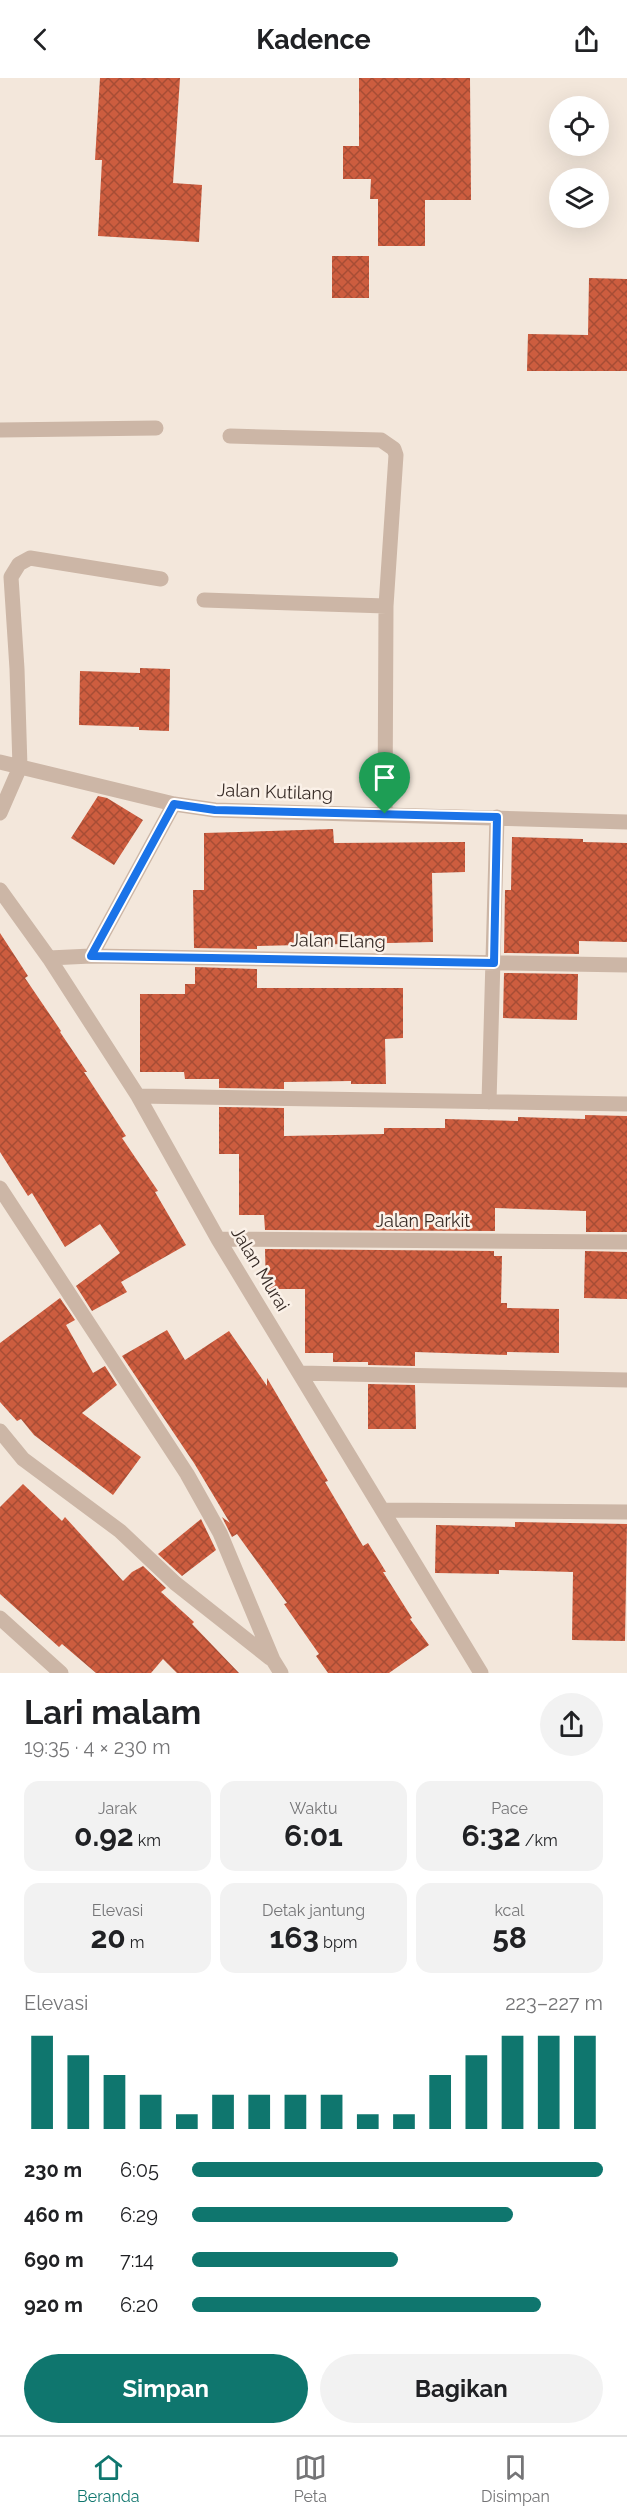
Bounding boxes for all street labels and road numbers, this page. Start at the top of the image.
street label: Jalan Kutilang [217,779,334,804]
street label: Jalan Elang [290,929,386,952]
street label: Jalan Parkit [376,1210,470,1231]
street label: Jalan Murai [227,1223,294,1315]

